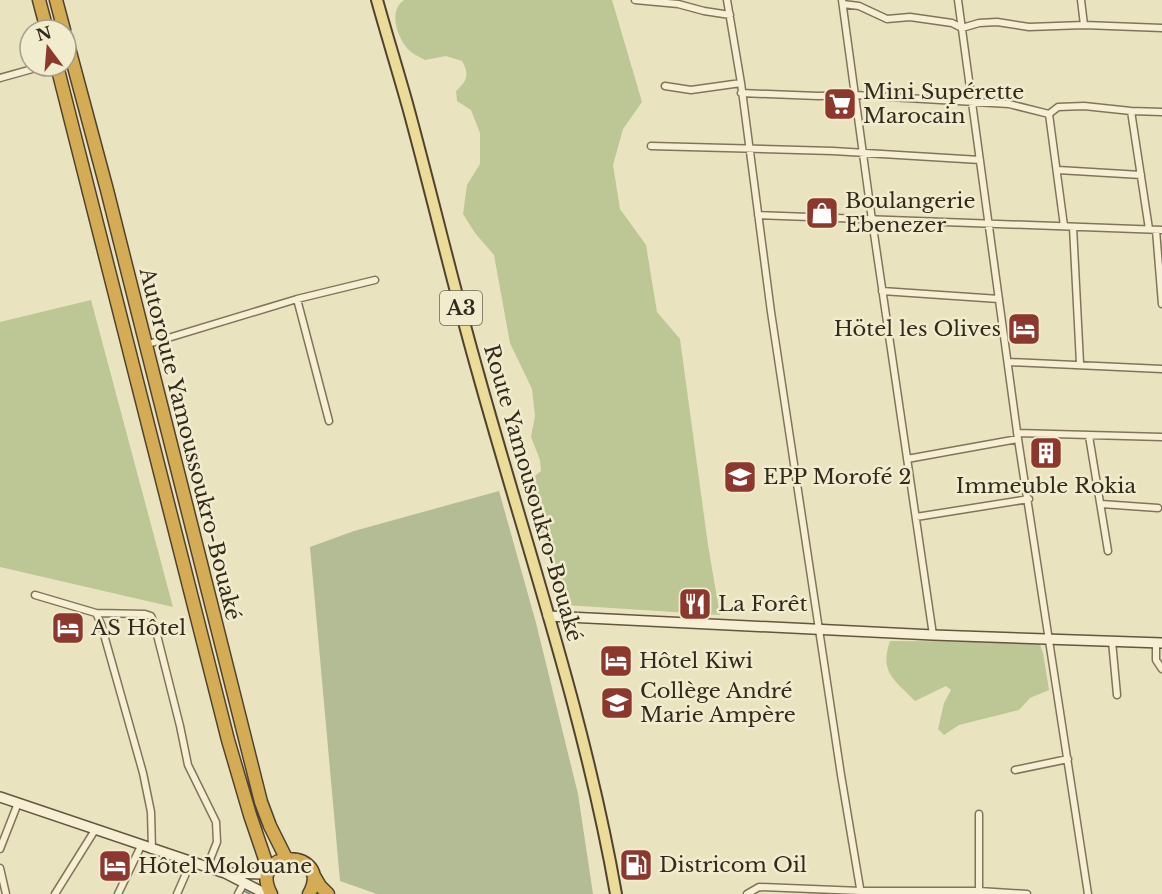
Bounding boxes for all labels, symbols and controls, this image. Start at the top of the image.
north arrow [18,18,78,78]
text: N [34,22,54,45]
place label: Mini Supérette Marocain [863,79,1024,129]
supermarket icon: Mini Supérette Marocain [822,86,858,122]
place label: Boulangerie Ebenezer [845,188,976,238]
shop icon: Boulangerie Ebenezer [804,195,840,231]
street label: Autoroute Yamoussoukro-Bouaké [133,264,246,623]
road number: A3 [440,291,482,325]
hotel icon: Hötel les Olives [1006,311,1042,347]
place label: Hötel les Olives [834,316,1001,342]
street label: Route Yamousoukro-Bouaké [478,342,588,644]
building icon: Immeuble Rokia [1028,435,1064,471]
school or university icon: EPP Morofé 2 [722,459,758,495]
place label: EPP Morofé 2 [763,464,912,490]
place label: Immeuble Rokia [956,473,1137,499]
restaurant icon: La Forêt [677,586,713,622]
place label: La Forêt [718,591,807,617]
hotel icon: AS Hôtel [50,610,86,646]
place label: AS Hôtel [90,615,186,641]
hotel icon: Hôtel Kiwi [598,643,634,679]
place label: Hôtel Kiwi [639,648,753,674]
place label: Collège André Marie Ampère [640,678,796,728]
school or university icon: Collège André Marie Ampère [599,685,635,721]
fuel station icon: Districom Oil [618,847,654,883]
hotel icon: Hôtel Molouane [97,848,133,884]
place label: Districom Oil [659,852,807,878]
place label: Hôtel Molouane [138,853,312,879]

